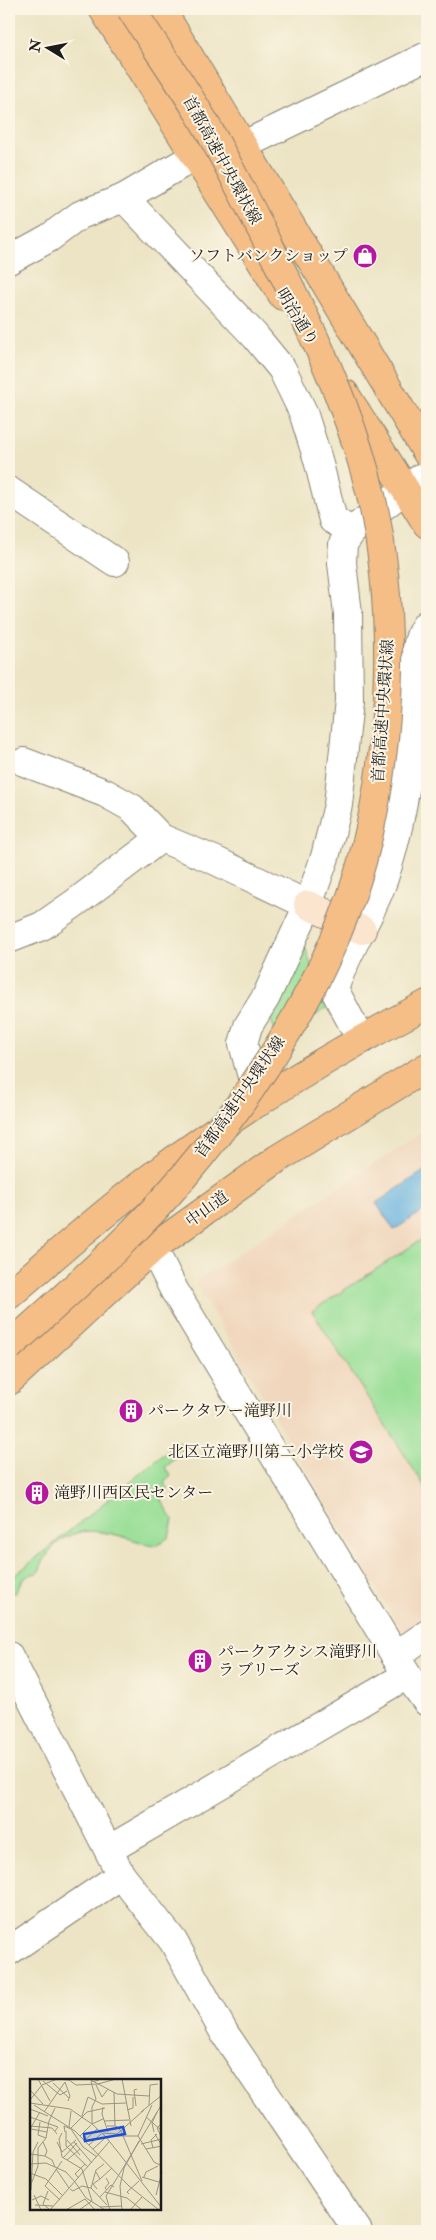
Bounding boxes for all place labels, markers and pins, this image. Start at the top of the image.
shop icon: ソフトバンクショップ [352,243,378,269]
place label: ソフトバンクショップ [189,246,348,266]
building icon: パークタワー滝野川 [118,1398,144,1424]
place label: パークタワー滝野川 [148,1401,292,1421]
school or university icon: 北区立滝野川第二小学校 [348,1439,374,1465]
place label: 北区立滝野川第二小学校 [168,1442,344,1462]
building icon: 滝野川西区民センター [24,1480,50,1506]
place label: 滝野川西区民センター [54,1483,213,1503]
place label: パークアクシス滝野川 ラ ブリーズ [218,1642,377,1680]
building icon: パークアクシス滝野川 ラ ブリーズ [187,1648,213,1674]

